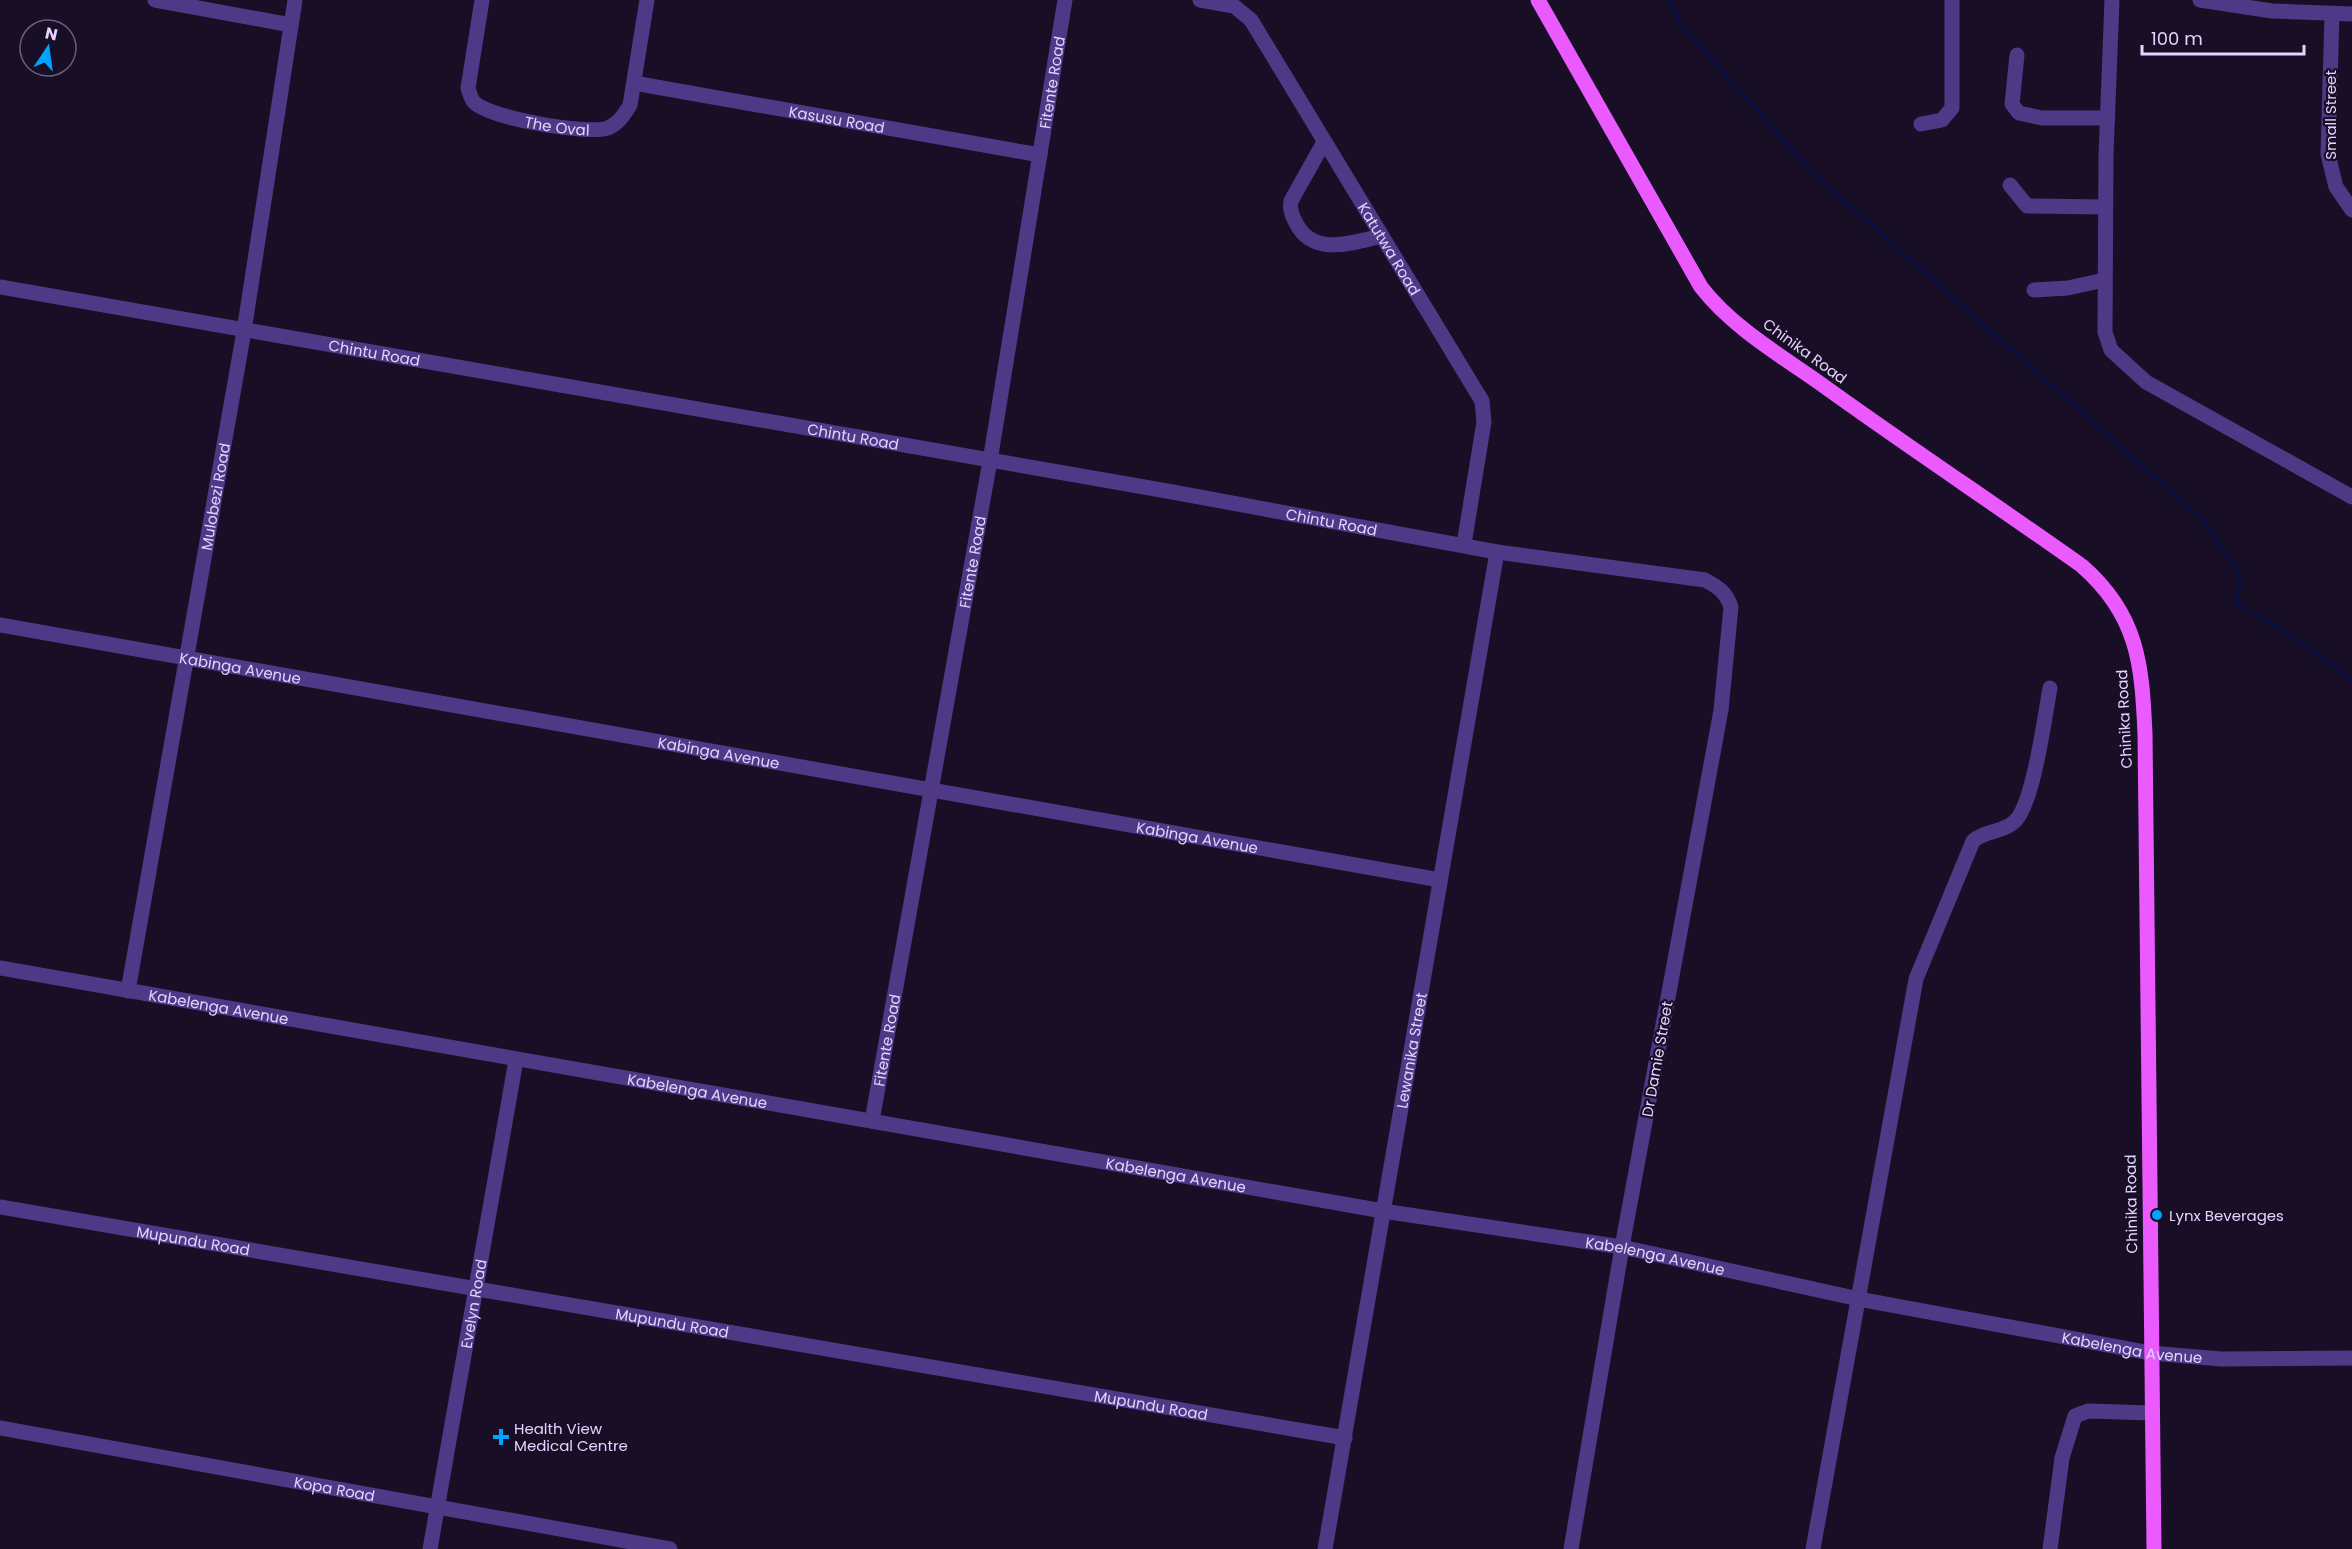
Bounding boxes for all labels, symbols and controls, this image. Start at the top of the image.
north arrow [18,18,78,78]
scale bar [2142,18,2304,56]
text: N [43,21,60,46]
text: 100 m [2151,26,2203,51]
street label: Fitente Road [1034,35,1069,130]
street label: Small Street [2320,70,2341,160]
street label: Kasusu Road [787,100,886,138]
street label: The Oval [523,111,590,140]
street label: Katutwa Road [1353,198,1426,299]
street label: Chinika Road [1759,313,1851,389]
street label: Chintu Road [327,334,422,371]
street label: Chintu Road [806,418,900,454]
street label: Mulobezi Road [195,441,235,552]
street label: Chintu Road [1284,503,1379,540]
street label: Fitente Road [953,514,991,610]
street label: Kabinga Avenue [178,646,303,689]
street label: Chinika Road [2111,669,2137,769]
street label: Kabinga Avenue [656,731,781,773]
street label: Kabinga Avenue [1135,816,1260,858]
street label: Kabelenga Avenue [147,984,290,1029]
street label: Lewanika Street [1391,991,1431,1110]
street label: Fitente Road [868,992,905,1088]
street label: Dr Damie Street [1636,999,1678,1119]
street label: Kabelenga Avenue [626,1068,769,1113]
street label: Kabelenga Avenue [1104,1152,1248,1197]
street label: Chinika Road [2120,1154,2142,1254]
place label: Lynx Beverages [2169,1205,2284,1226]
marker: Lynx Beverages [2150,1208,2164,1222]
street label: Mupundu Road [135,1220,251,1260]
street label: Kabelenga Avenue [1584,1231,1727,1280]
street label: Evelyn Road [455,1258,491,1350]
street label: Mupundu Road [614,1302,730,1342]
street label: Kabelenga Avenue [2060,1326,2203,1368]
street label: Mupundu Road [1093,1385,1209,1425]
place label: Health View Medical Centre [514,1418,628,1456]
marker: Health View Medical Centre [492,1428,510,1446]
street label: Kopa Road [292,1471,377,1506]

